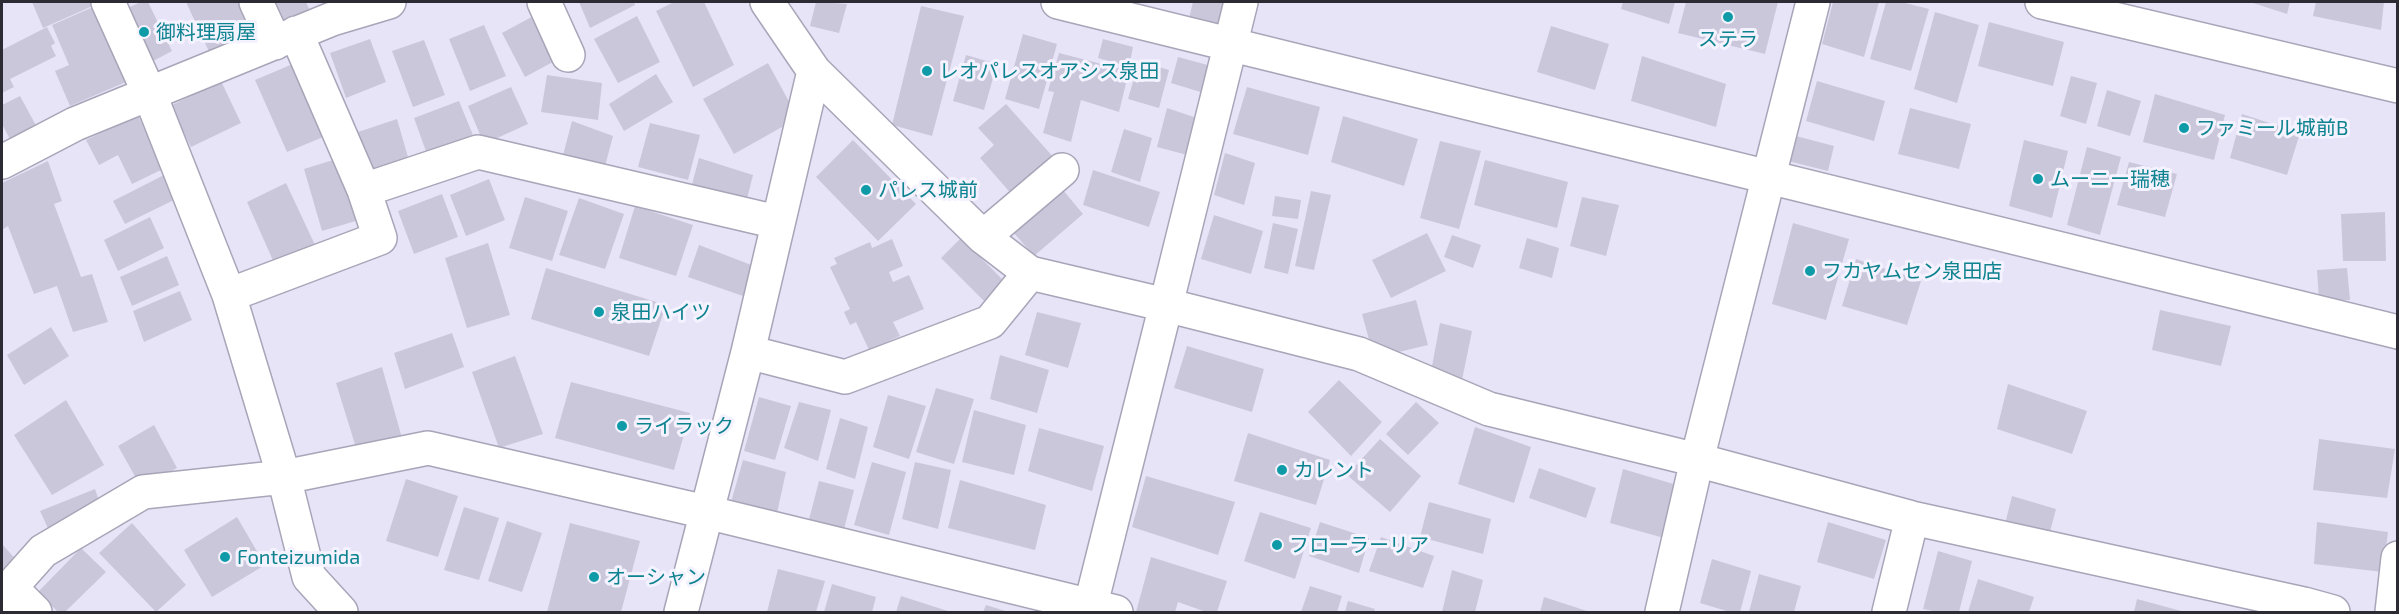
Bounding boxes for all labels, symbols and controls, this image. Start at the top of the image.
marker: ステラ [1721,10,1735,24]
place label: 御料理扇屋 [156,20,256,44]
marker: 御料理扇屋 [137,25,151,39]
place label: ステラ [1698,27,1758,51]
place label: レオパレスオアシス泉田 [939,59,1159,83]
marker: レオパレスオアシス泉田 [920,64,934,78]
place label: ファミール城前B [2196,116,2348,140]
marker: ファミール城前B [2177,121,2191,135]
place label: ムーニー瑞穂 [2050,167,2170,191]
marker: ムーニー瑞穂 [2031,172,2045,186]
place label: パレス城前 [878,178,978,202]
marker: パレス城前 [859,183,873,197]
place label: フカヤムセン泉田店 [1822,259,2002,283]
marker: フカヤムセン泉田店 [1803,264,1817,278]
place label: 泉田ハイツ [611,300,711,324]
marker: 泉田ハイツ [592,305,606,319]
place label: ライラック [634,414,734,438]
marker: ライラック [615,419,629,433]
place label: カレント [1294,458,1374,482]
marker: カレント [1275,463,1289,477]
place label: フローラーリア [1289,533,1429,557]
marker: フローラーリア [1270,538,1284,552]
place label: Fonteizumida [237,545,360,569]
marker: Fonteizumida [218,550,232,564]
place label: オーシャン [606,565,706,589]
marker: オーシャン [587,570,601,584]

